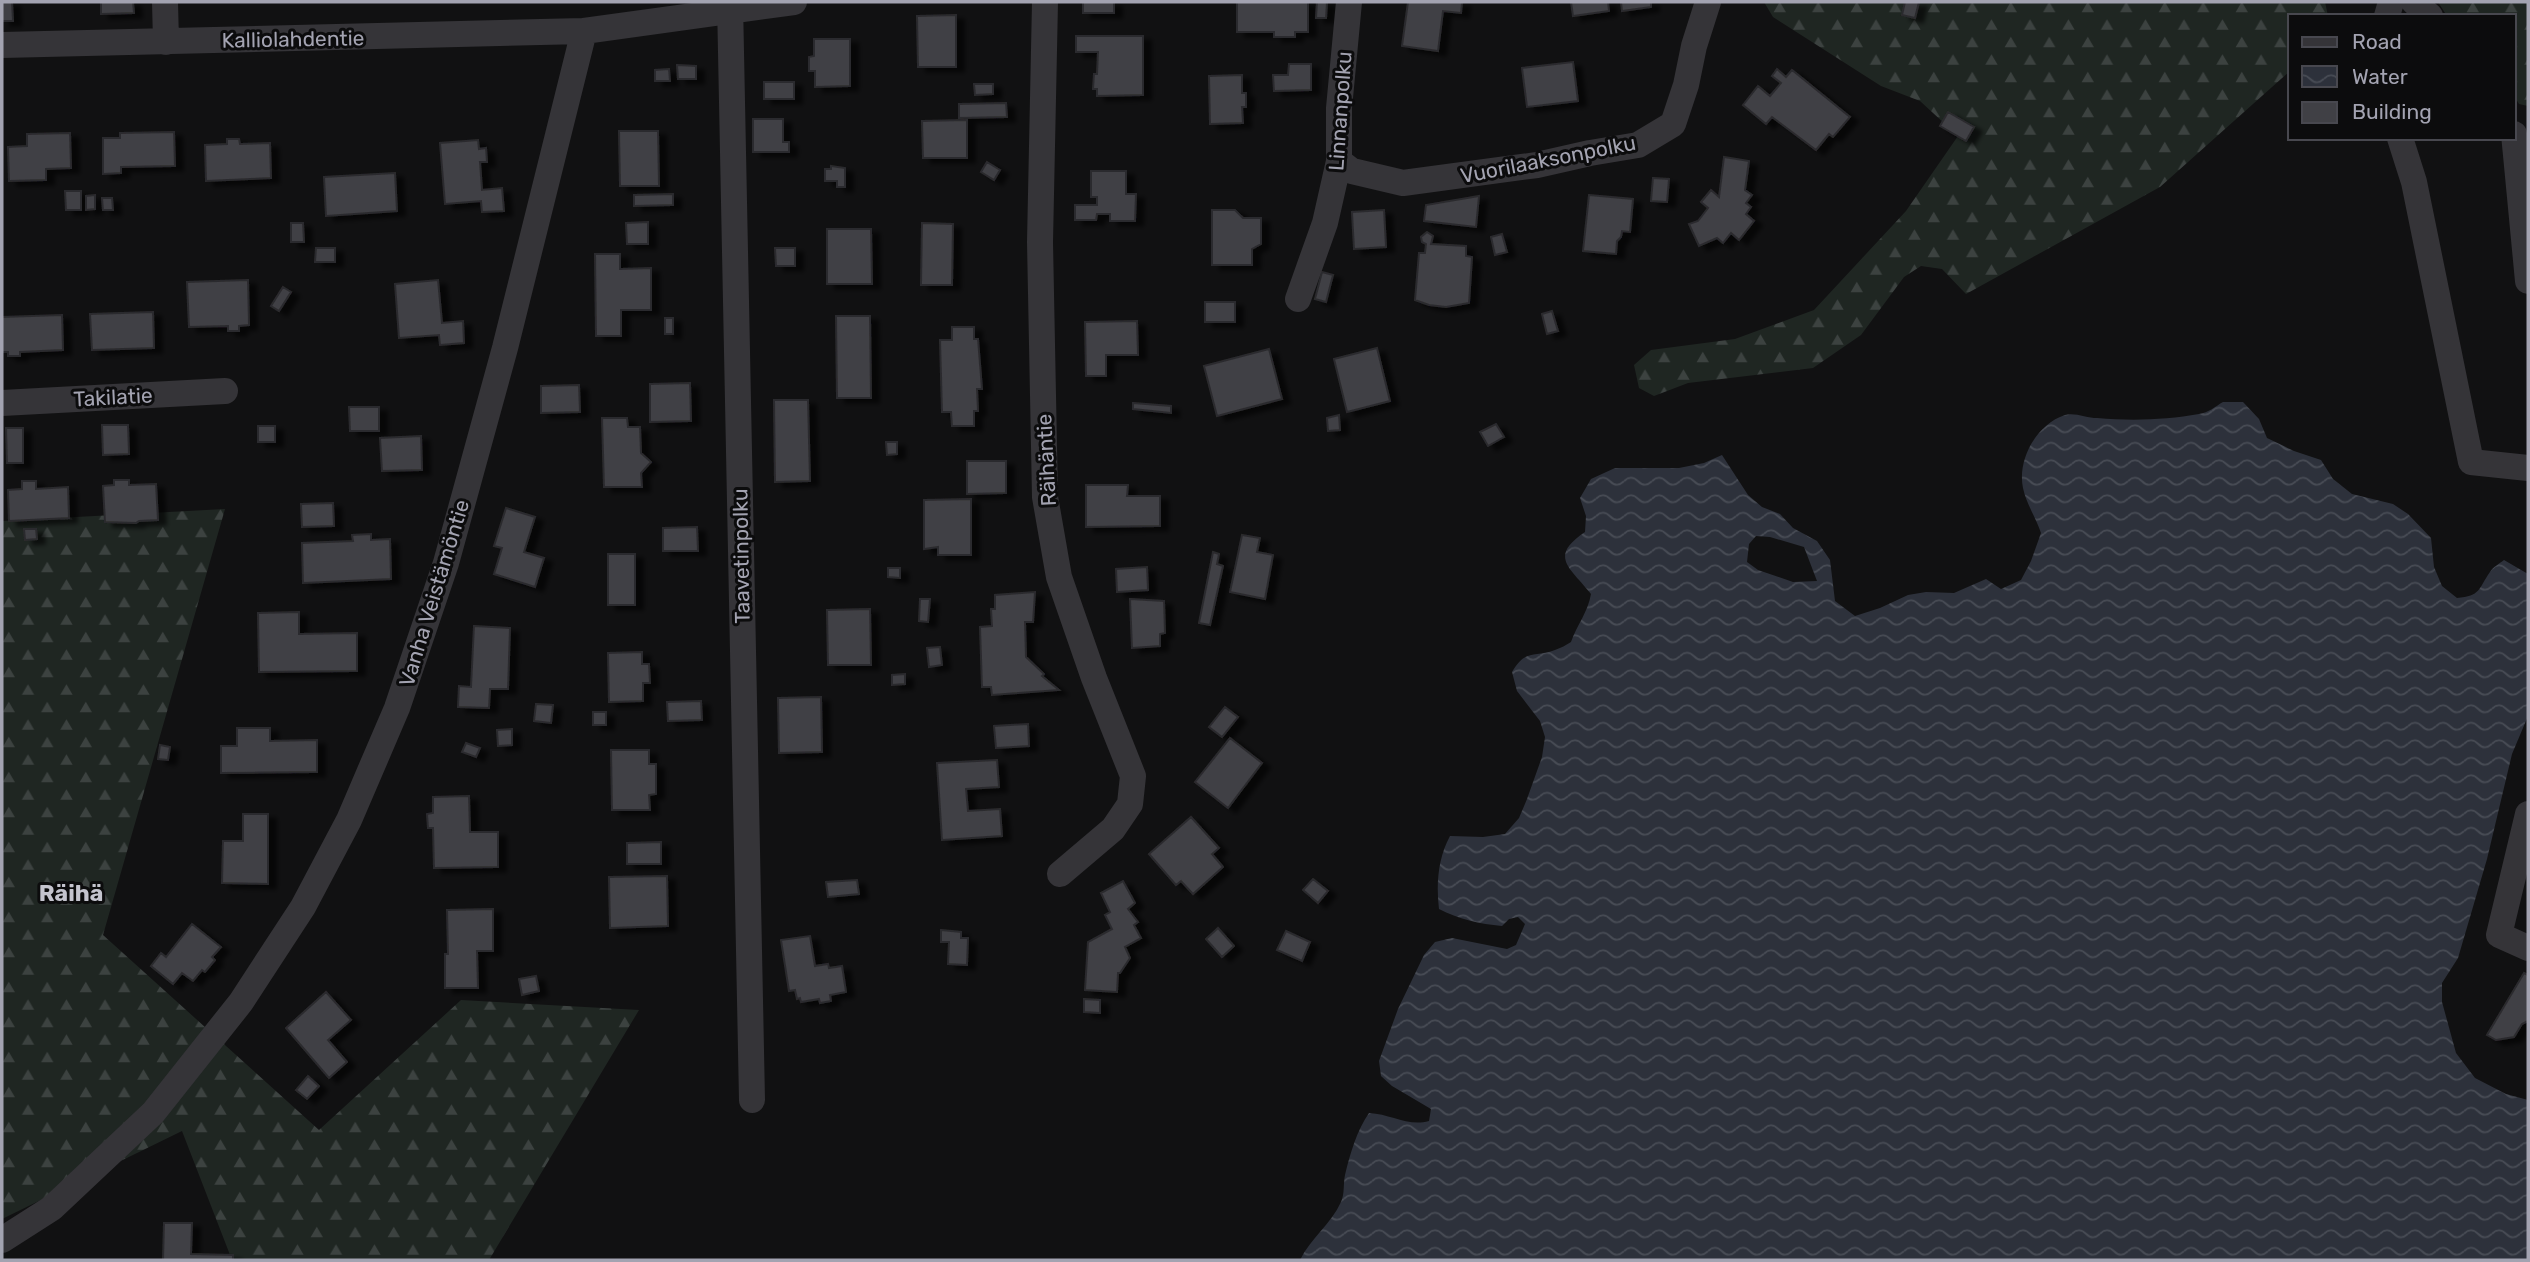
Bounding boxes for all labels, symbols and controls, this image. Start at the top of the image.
legend [2288,14,2516,140]
street label: Kalliolahdentie [221,25,365,53]
text: Road [2352,29,2402,54]
street label: Linnanpolku [1323,50,1357,172]
text: Water [2352,64,2408,89]
text: Building [2352,99,2432,124]
street label: Vuorilaaksonpolku [1458,130,1638,188]
street label: Takilatie [73,382,153,412]
street label: Räihäntie [1031,413,1061,507]
street label: Taavetinpolku [727,488,755,624]
street label: Vanha Veistämöntie [394,496,474,690]
district label: Räihä [39,879,103,907]

